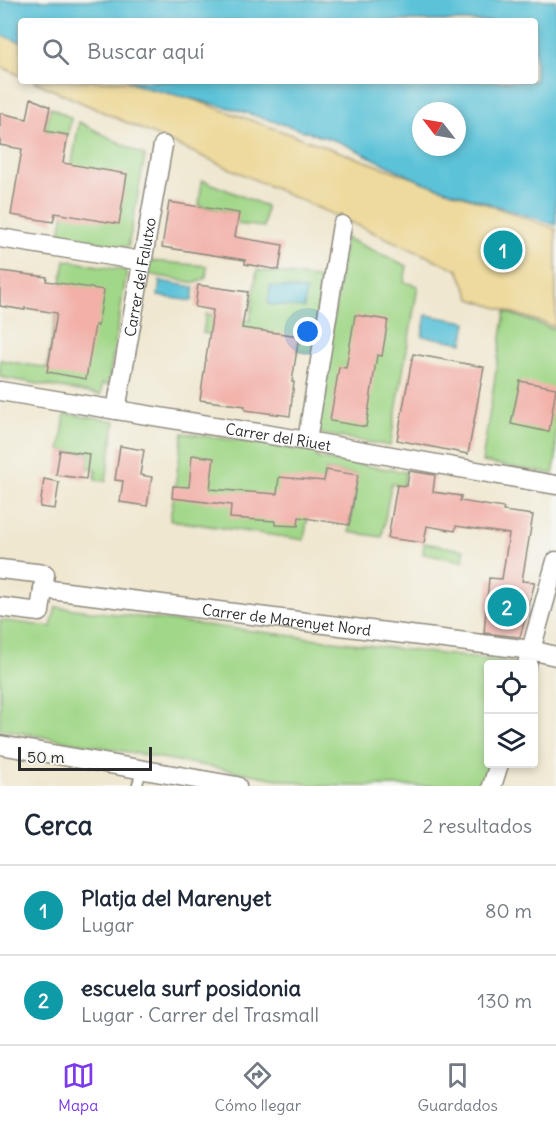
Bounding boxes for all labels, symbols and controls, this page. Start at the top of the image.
search box [18,18,538,84]
icon: search [39,35,72,68]
text: Buscar aquí [87,37,204,65]
north arrow [412,102,466,156]
street label: Carrer del Falutxo [120,216,159,338]
pin: 1 [484,228,522,272]
your location [293,317,322,346]
street label: Carrer del Riuet [224,418,332,455]
pin: 2 [488,584,526,630]
street label: Carrer de Marenyet Nord [201,599,372,639]
map controls [484,660,538,768]
button: locate [484,660,538,714]
button: layers [484,714,538,768]
scale bar [18,744,152,772]
text: 50 m [27,747,65,767]
text: Cerca [24,809,93,842]
text: 2 resultados [423,813,532,838]
text: Platja del Marenyet [81,884,272,912]
text: 1 [40,898,47,923]
text: 80 m [485,898,532,923]
text: Lugar [81,912,134,937]
text: escuela surf posidonia [81,974,301,1002]
text: 2 [38,988,49,1013]
text: 130 m [477,988,532,1013]
text: Lugar · Carrer del Trasmall [81,1002,319,1027]
tab: Mapa [58,1059,98,1115]
tab: Cómo llegar [215,1059,301,1115]
tab: Guardados [417,1059,498,1115]

